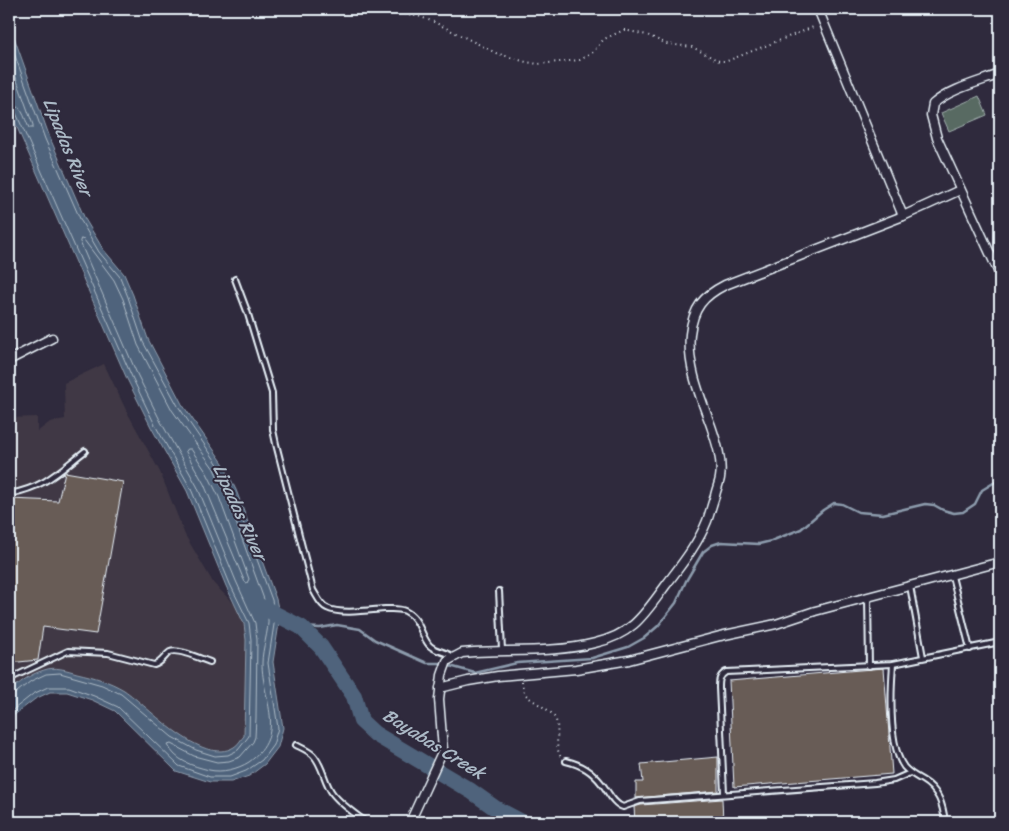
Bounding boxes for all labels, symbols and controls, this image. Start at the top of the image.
water label: Lipadas River [34,93,104,204]
water label: Lipadas River [204,458,278,569]
water label: Bayabas Creek [376,700,494,790]

